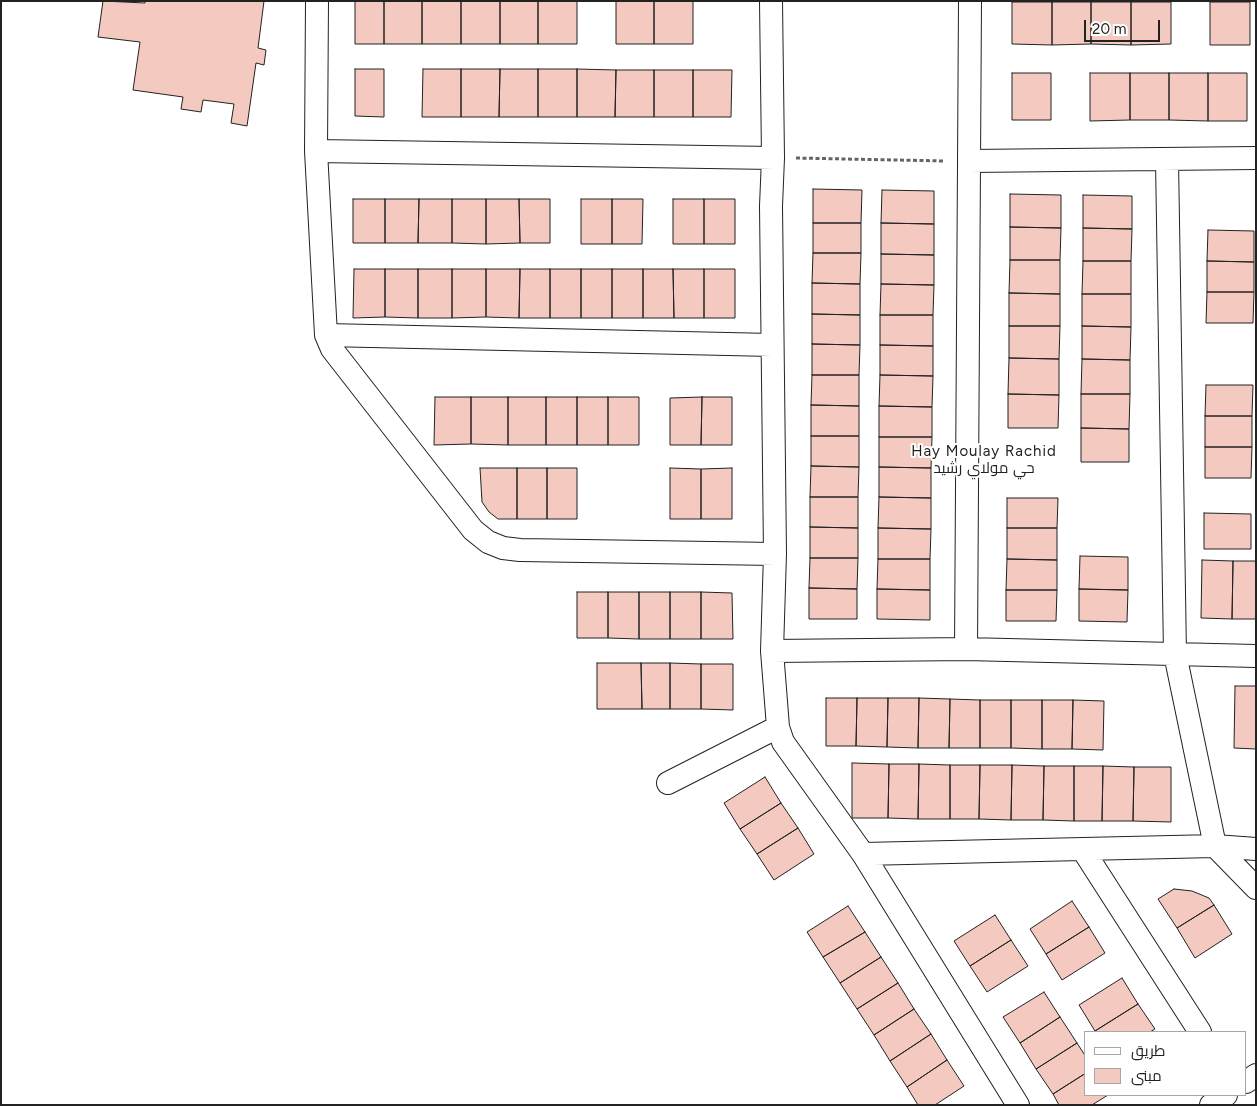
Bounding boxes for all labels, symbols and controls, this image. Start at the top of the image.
scale bar [1087,10,1163,42]
text: 20 m [1092,20,1126,38]
district label: Hay Moulay Rachid حي مولاي رشيد [909,443,1059,478]
legend [1084,1031,1247,1096]
text: طريق [1131,1042,1165,1060]
text: مبنى [1131,1067,1162,1085]

